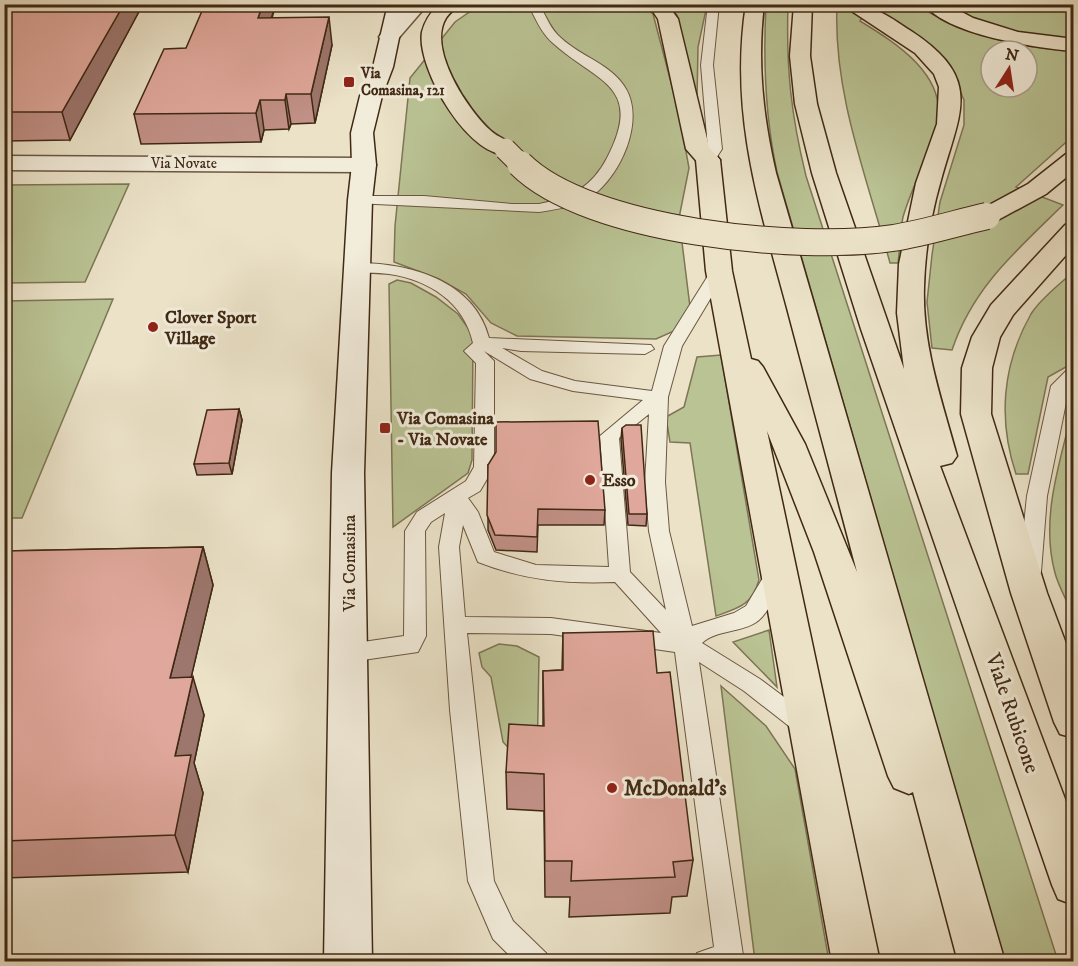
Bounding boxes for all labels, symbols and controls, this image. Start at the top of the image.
north arrow [979,39,1039,99]
text: N [1003,44,1020,66]
place label: Via Comasina, 121 [360,64,445,100]
marker: Via Comasina, 121 [342,75,356,89]
street label: Via Novate [150,154,217,173]
place label: Clover Sport Village [164,307,257,350]
marker: Clover Sport Village [146,320,160,334]
place label: Via Comasina - Via Novate [396,408,494,451]
marker: Via Comasina - Via Novate [378,421,392,435]
place label: Esso [602,470,636,492]
marker: Esso [583,473,597,487]
street label: Via Comasina [339,514,361,613]
street label: Viale Rubicone [979,649,1045,777]
place label: McDonald's [624,776,727,802]
marker: McDonald's [605,781,619,795]

